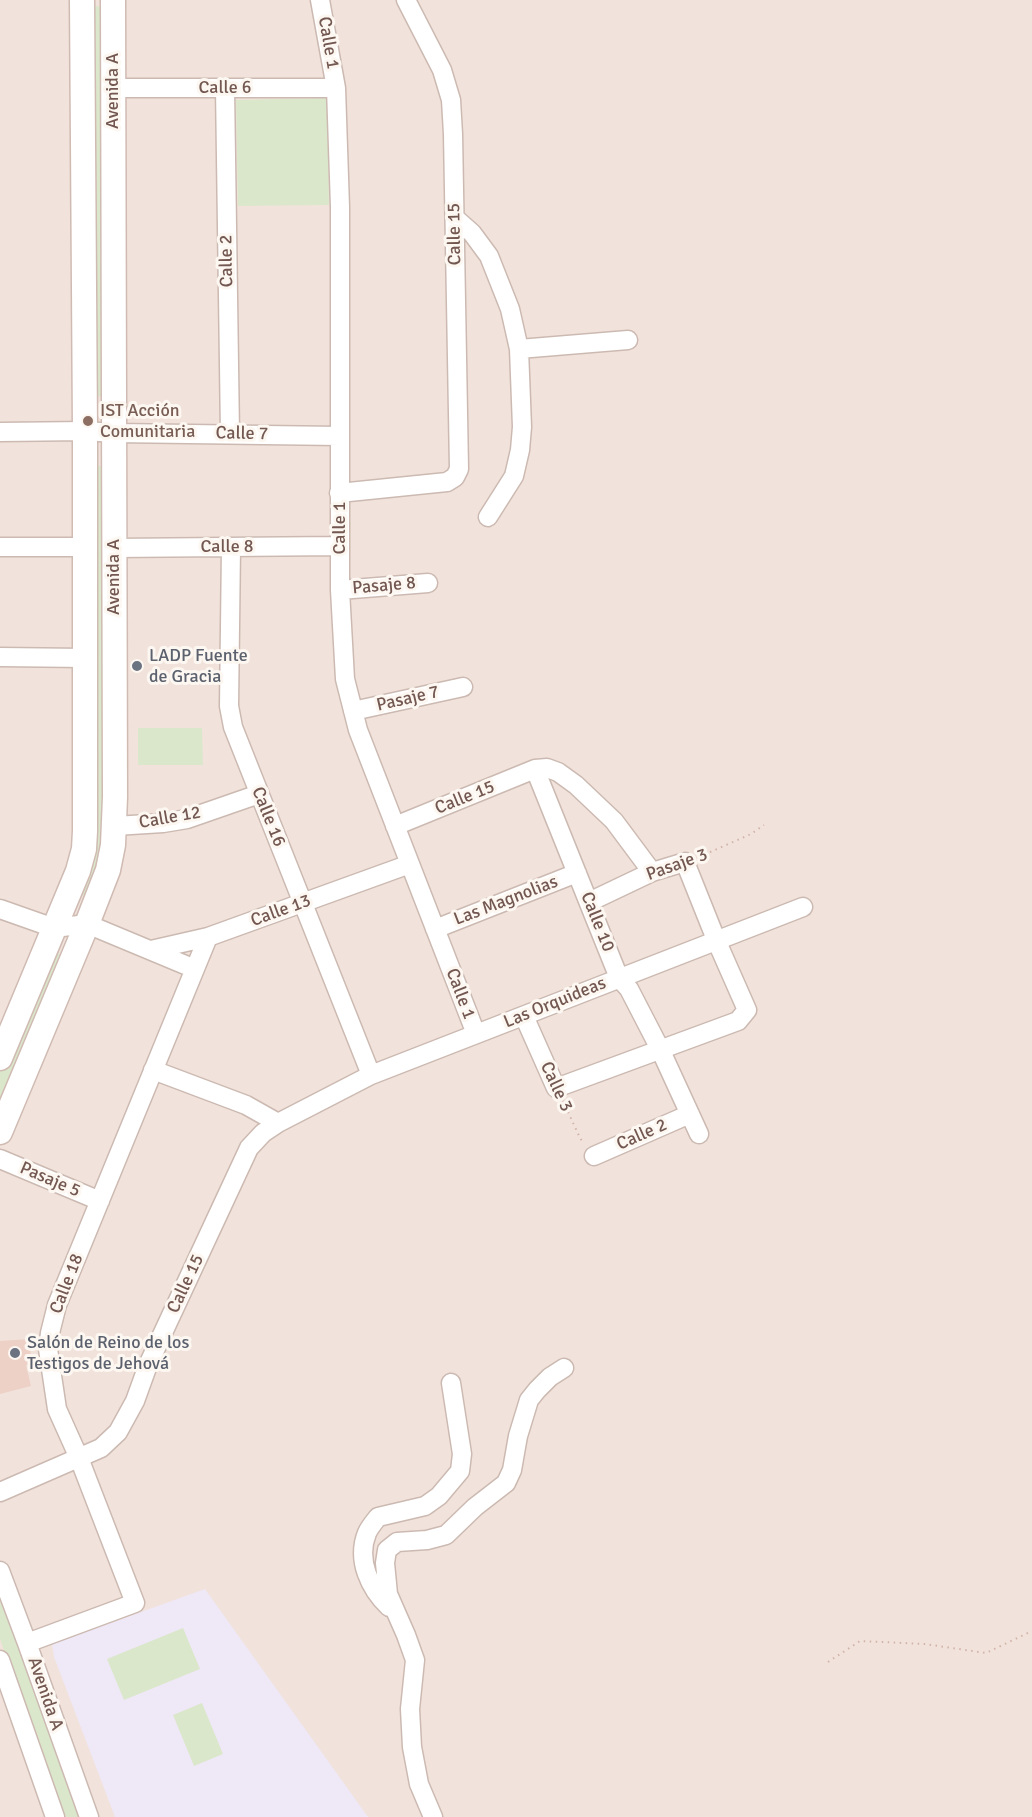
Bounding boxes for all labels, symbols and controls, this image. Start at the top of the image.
street label: Calle 1 [313,15,343,71]
street label: Avenida A [102,53,124,129]
street label: Calle 6 [199,77,251,99]
street label: Calle 15 [444,203,466,265]
street label: Calle 2 [216,234,238,288]
place label: IST Acción Comunitaria [100,400,195,442]
marker: IST Acción Comunitaria [81,414,95,428]
street label: Calle 7 [215,423,269,445]
street label: Calle 1 [329,502,351,554]
street label: Calle 8 [201,536,253,558]
street label: Avenida A [103,539,125,615]
street label: Pasaje 8 [351,572,417,600]
place label: LADP Fuente de Gracia [149,645,248,688]
marker: LADP Fuente de Gracia [130,659,144,673]
street label: Pasaje 7 [375,681,441,717]
street label: Calle 15 [432,776,498,820]
street label: Calle 16 [246,784,290,850]
street label: Calle 12 [137,802,203,834]
street label: Pasaje 3 [643,844,711,886]
street label: Las Magnolias [451,871,561,931]
street label: Calle 10 [575,889,619,955]
street label: Calle 13 [248,890,314,932]
street label: Calle 1 [440,966,480,1022]
street label: Las Orquideas [501,973,609,1033]
street label: Calle 3 [535,1059,577,1115]
street label: Calle 2 [614,1114,670,1156]
street label: Pasaje 5 [16,1158,84,1202]
street label: Calle 18 [46,1251,88,1317]
street label: Calle 15 [163,1251,209,1317]
place label: Salón de Reino de los Testigos de Jehová [27,1332,189,1374]
marker: Salón de Reino de los Testigos de Jehová [8,1346,22,1360]
street label: Avenida A [22,1655,68,1733]

